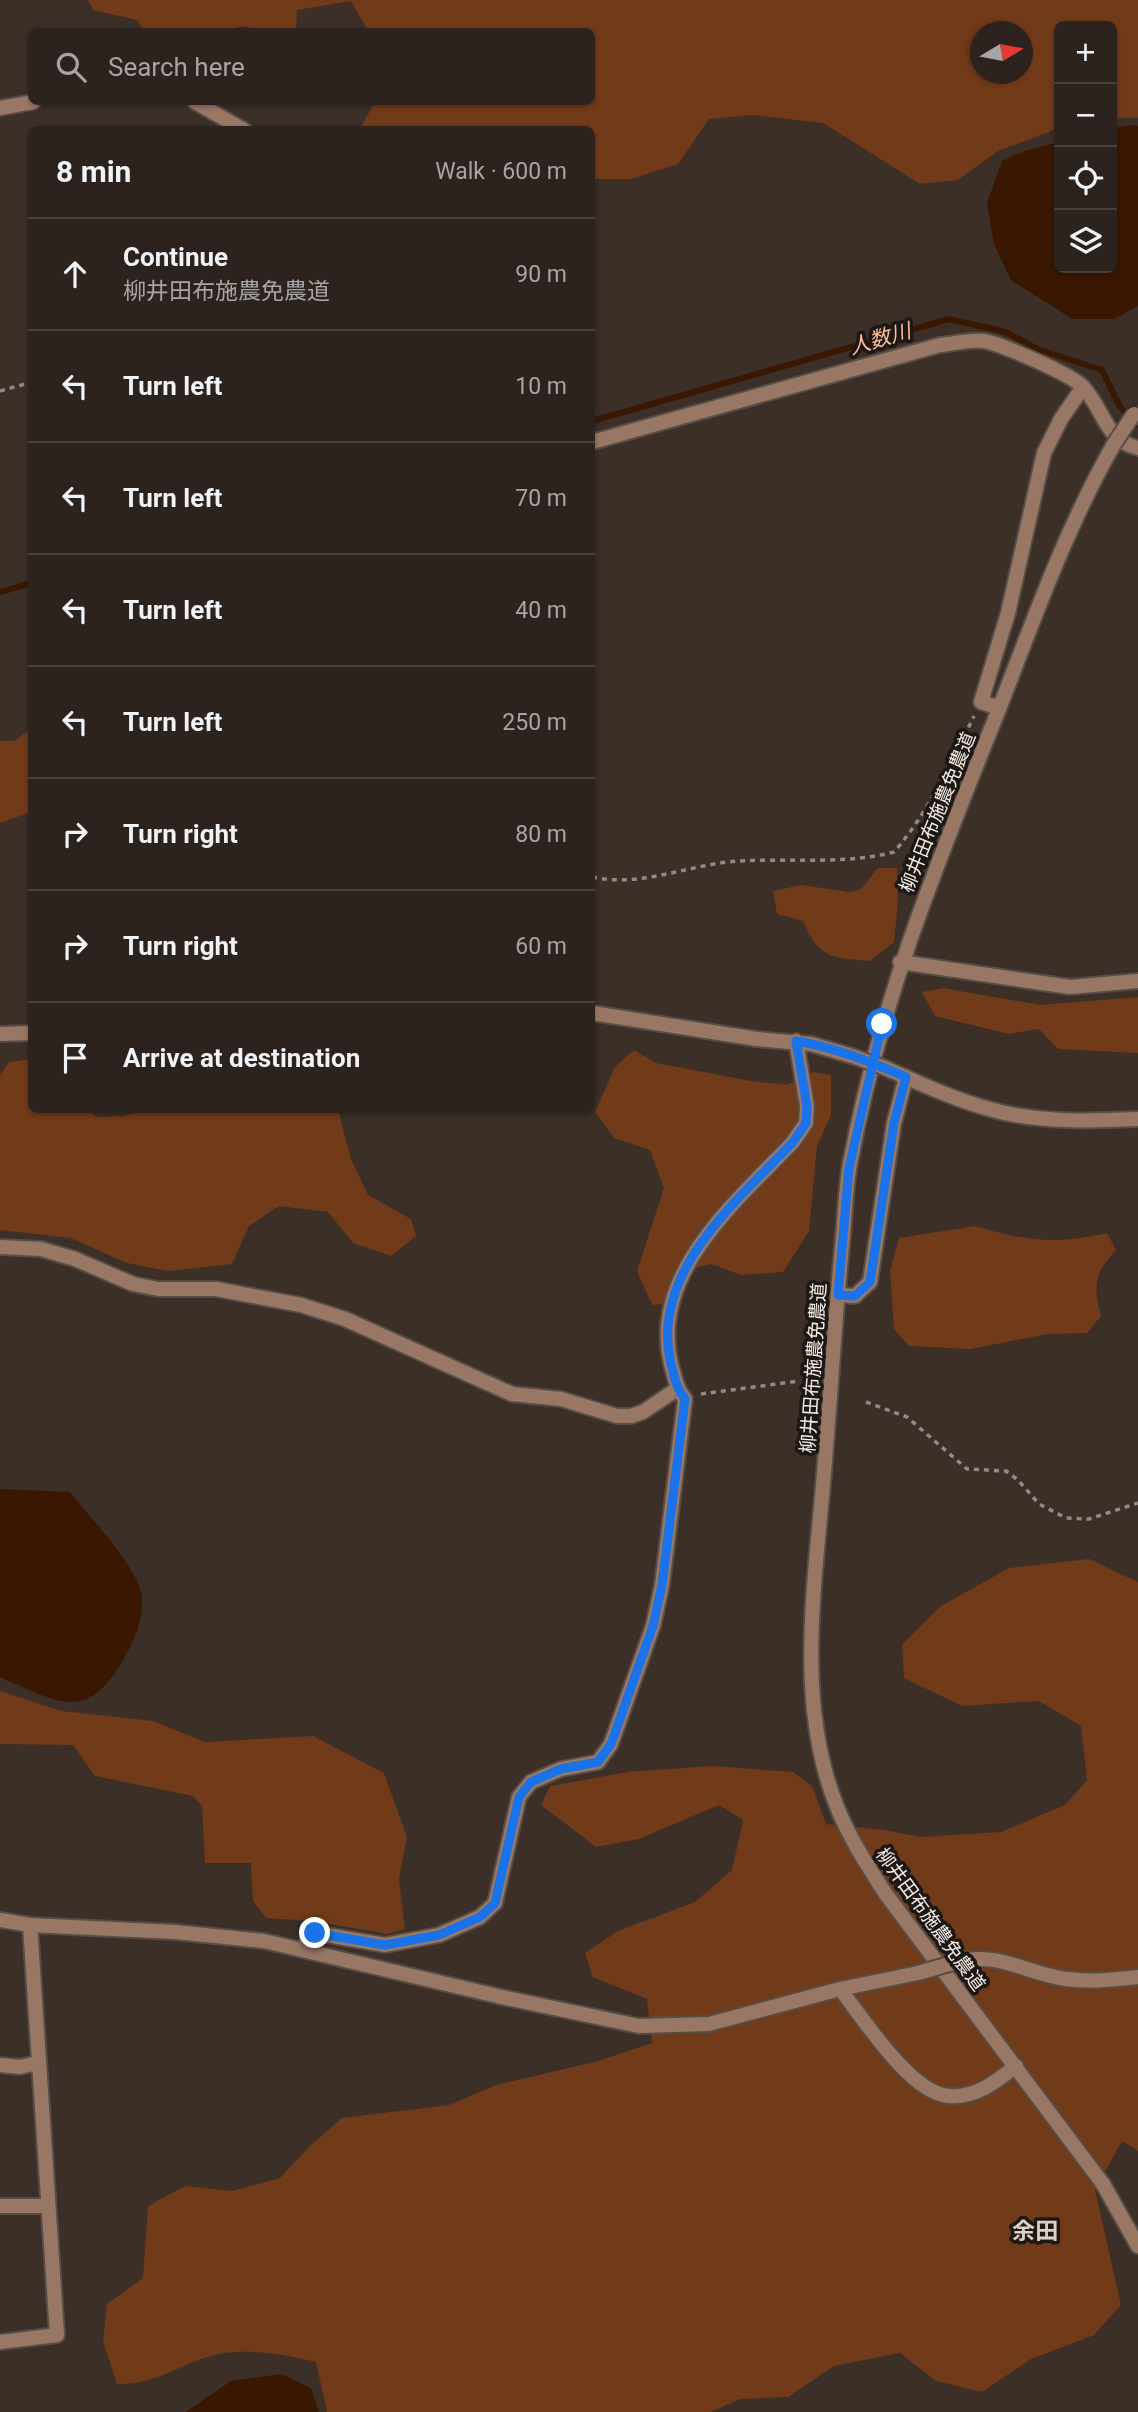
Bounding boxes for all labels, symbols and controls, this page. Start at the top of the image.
north arrow [970,21,1033,84]
map controls [1054,21,1117,273]
button: + [1054,21,1117,84]
search box [28,28,595,105]
icon: search [52,48,90,86]
text: Search here [108,52,245,82]
button: − [1054,84,1117,147]
button: locate [1054,147,1117,210]
text: 8 min [56,154,131,189]
text: Walk · 600 m [435,158,567,185]
button: layers [1054,210,1117,273]
text: Continue [123,242,228,272]
icon: ahead [56,255,94,293]
text: 90 m [515,261,567,288]
text: 柳井田布施農免農道 [123,278,330,305]
water label: 人数川 [846,318,916,359]
icon: left [56,367,94,405]
text: Turn left [123,371,222,401]
text: 10 m [515,373,567,400]
icon: left [56,479,94,517]
text: Turn left [123,483,222,513]
text: 70 m [515,485,567,512]
icon: left [56,591,94,629]
text: Turn left [123,595,222,625]
text: 40 m [515,597,567,624]
icon: left [56,703,94,741]
text: Turn left [123,707,222,737]
text: 250 m [502,709,567,736]
street label: 柳井田布施農免農道 [895,729,980,896]
icon: right [56,815,94,853]
text: Turn right [123,819,238,849]
text: 80 m [515,821,567,848]
icon: right [56,927,94,965]
text: Turn right [123,931,238,961]
text: 60 m [515,933,567,960]
route start [866,1008,897,1039]
icon: arrive [56,1039,94,1077]
text: Arrive at destination [123,1043,360,1073]
street label: 柳井田布施農免農道 [796,1282,831,1454]
street label: 柳井田布施農免農道 [871,1843,990,1995]
route end [299,1917,330,1948]
district label: 余田 [1012,2218,1058,2245]

